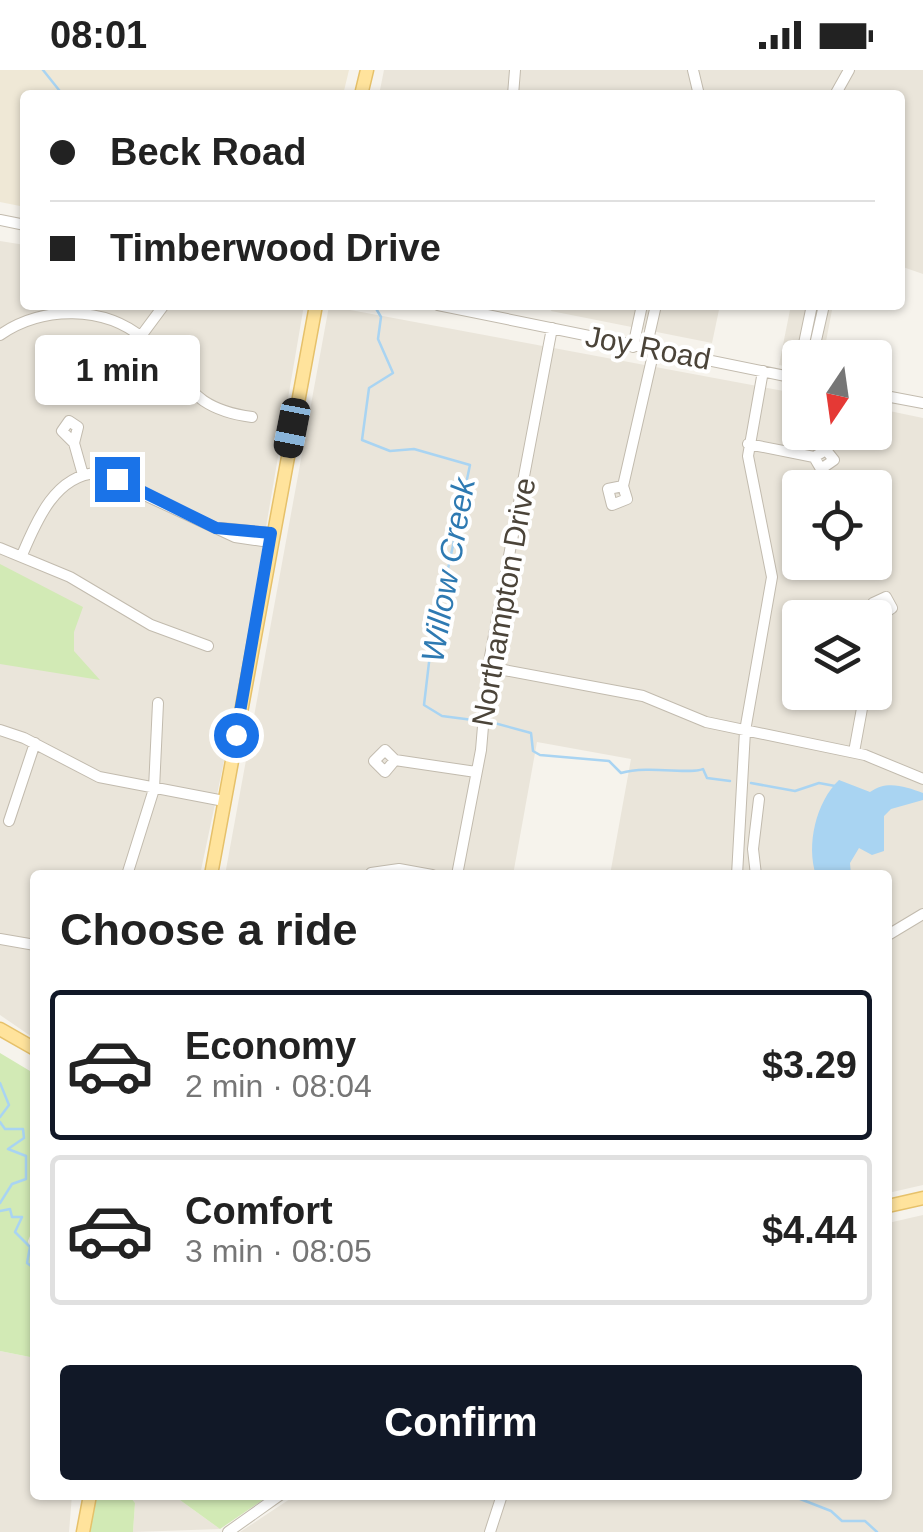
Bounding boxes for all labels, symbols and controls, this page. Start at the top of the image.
text: 08:01 [50,14,147,56]
text: Beck Road [110,131,306,173]
text: Timberwood Drive [110,227,441,269]
street label: Joy Road [583,319,713,376]
callout: 1 min [34,334,200,404]
north arrow [782,340,892,450]
map controls [782,340,892,710]
text: 1 min [76,352,159,388]
car [272,396,312,460]
route end [95,457,140,502]
button: locate [782,470,892,580]
water label: Willow Creek [414,473,482,665]
street label: Northampton Drive [465,475,542,729]
button: layers [782,600,892,710]
route start [214,713,259,758]
text: Choose a ride [60,904,358,955]
icon: car [65,1020,155,1110]
text: Economy [185,1025,356,1067]
text: $3.29 [762,1044,857,1086]
text: 2 min · 08:04 [185,1068,372,1104]
icon: car [65,1185,155,1275]
text: Comfort [185,1190,333,1232]
text: $4.44 [762,1209,857,1251]
text: 3 min · 08:05 [185,1233,372,1269]
button: Confirm [60,1365,862,1480]

